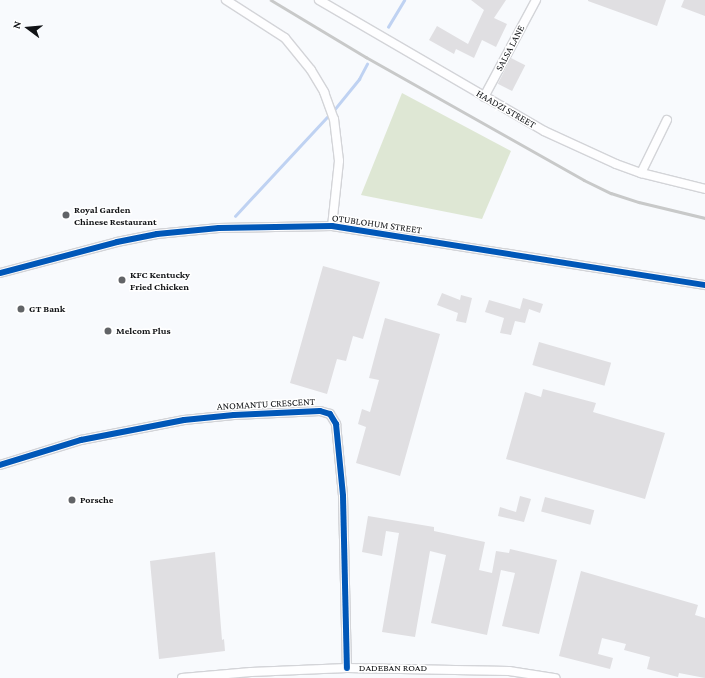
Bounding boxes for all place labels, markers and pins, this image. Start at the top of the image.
place label: Royal Garden Chinese Restaurant [74,203,157,226]
marker: Royal Garden Chinese Restaurant [61,210,71,220]
place label: KFC Kentucky Fried Chicken [130,268,190,292]
marker: KFC Kentucky Fried Chicken [117,275,127,285]
place label: GT Bank [29,303,65,315]
marker: GT Bank [16,304,26,314]
place label: Melcom Plus [116,325,170,337]
marker: Melcom Plus [103,326,113,336]
place label: Porsche [80,494,113,506]
marker: Porsche [67,495,77,505]

